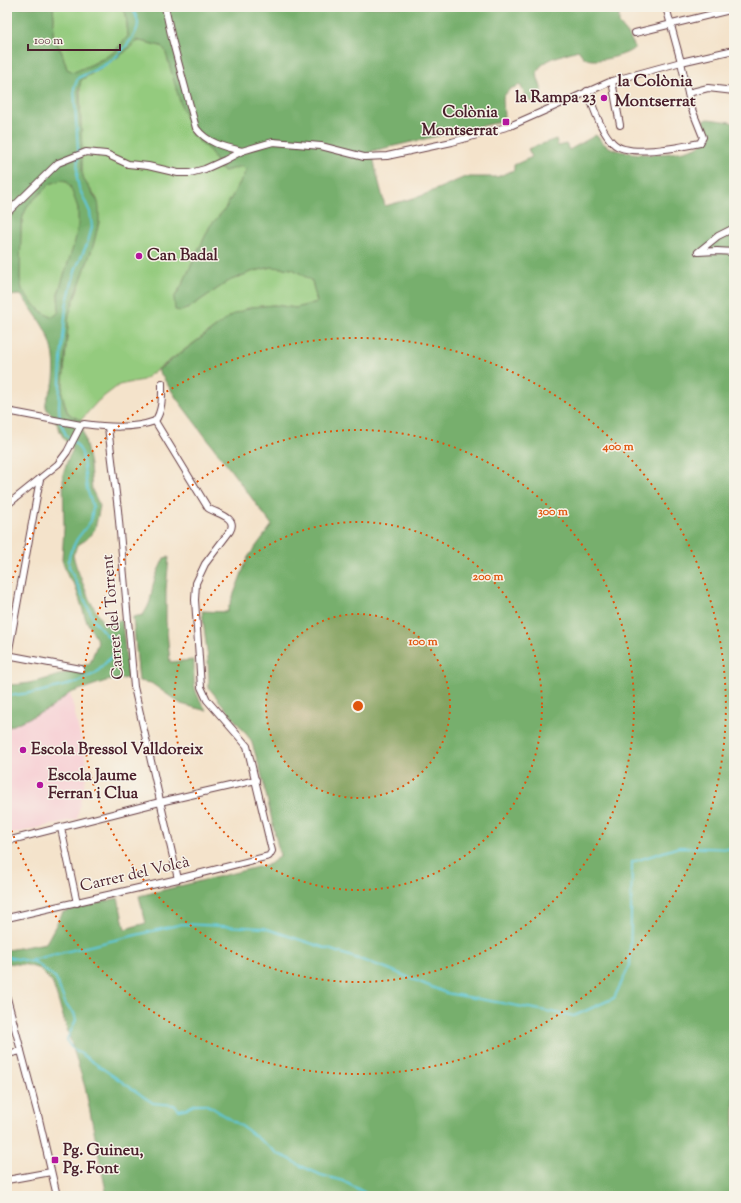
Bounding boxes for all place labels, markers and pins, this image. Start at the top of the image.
place label: la Rampa 23 [515,87,597,110]
marker: la Rampa 23 [599,93,609,103]
place label: Colònia Montserrat [422,102,499,143]
marker: Colònia Montserrat [501,117,511,127]
place label: Can Badal [147,245,219,268]
marker: Can Badal [134,251,144,261]
centre of rings [351,699,365,713]
place label: Escola Bressol Valldoreix [31,739,204,762]
marker: Escola Bressol Valldoreix [18,745,28,755]
place label: Escola Jaume Ferran i Clua [48,765,139,806]
marker: Escola Jaume Ferran i Clua [35,780,45,790]
place label: Pg. Guineu, Pg. Font [63,1140,143,1181]
marker: Pg. Guineu, Pg. Font [50,1155,60,1165]

